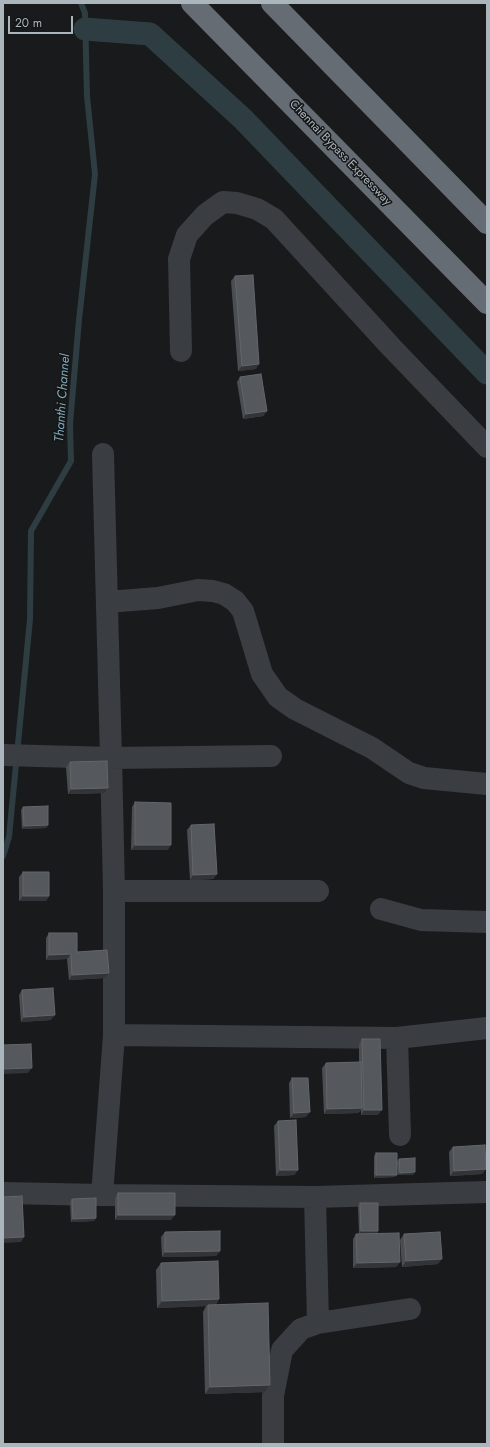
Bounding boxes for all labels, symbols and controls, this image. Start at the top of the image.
scale bar [10,8,75,34]
text: 20 m [15,14,42,32]
street label: Chennai Bypass Expressway [286,97,394,209]
water label: Thanthi Channel [52,353,74,443]

